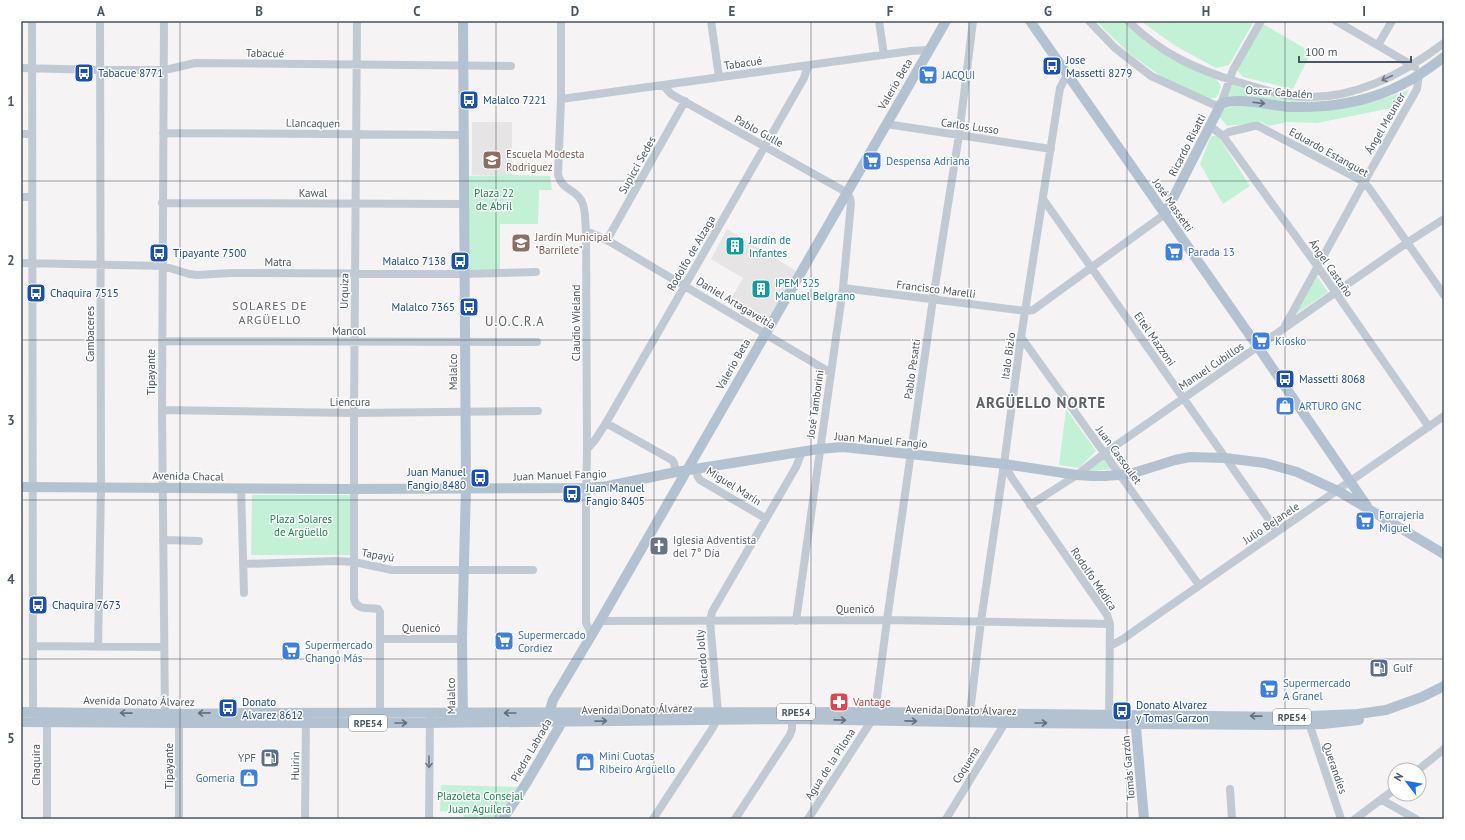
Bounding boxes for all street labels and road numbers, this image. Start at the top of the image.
street label: Tabacué [246,46,285,60]
street label: Tabacué [723,53,763,73]
street label: Valerio Beta [874,56,915,113]
street label: Oscar Cabalén [1245,83,1313,101]
street label: Ángel Meunier [1362,90,1408,156]
street label: Ricardo Risatti [1165,111,1209,179]
street label: Pablo Gulle [732,112,786,150]
street label: Carlos Lusso [940,115,1000,137]
street label: Llancaquen [286,116,340,130]
street label: Eduardo Estanguet [1287,124,1371,180]
street label: Supicci Sedes [615,133,659,196]
street label: José Massetti [1149,175,1196,234]
street label: Kawal [299,186,328,200]
street label: Rodolfo de Alzaga [664,213,718,293]
street label: Ángel Castaño [1306,236,1356,300]
street label: Matra [264,255,292,269]
street label: Urquiza [337,273,351,309]
street label: Daniel Artagaveitía [694,274,778,332]
street label: Francisco Marelli [896,277,977,301]
street label: Claudio Wieland [569,285,583,361]
street label: Cambaceres [83,306,97,362]
street label: Eitel Mazzoni [1131,309,1179,369]
street label: Mancol [332,324,367,338]
street label: Italo Bizio [998,331,1018,381]
street label: Valerio Beta [712,336,753,393]
street label: Pablo Pesatti [901,338,923,400]
street label: Manuel Cubillos [1176,339,1247,393]
street label: Tipayante [144,348,158,395]
street label: Malalco [446,354,460,390]
street label: José Tamborini [803,369,827,440]
street label: Liencura [330,395,370,409]
street label: Juan Cassoulet [1093,422,1145,487]
street label: Juan Manuel Fangio [833,429,928,451]
street label: Miguel Marín [704,464,764,508]
street label: Juan Manuel Fangio [512,466,607,484]
street label: Avenida Chacal [152,468,225,484]
street label: Julio Bejanele [1239,499,1302,548]
street label: Tapayú [361,545,395,565]
street label: Rodolfo Médica [1068,545,1120,613]
street label: Quenicó [836,602,874,616]
street label: Quenicó [402,621,440,635]
street label: Ricardo Jolly [692,628,712,689]
street label: Malalco [444,677,458,714]
street label: Avenida Donato Álvarez [83,693,195,709]
street label: Avenida Donato Álvarez [581,701,693,717]
street label: Avenida Donato Álvarez [905,702,1017,718]
road number: RPE54 [777,704,815,720]
road number: RPE54 [1273,709,1311,725]
road number: RPE54 [349,715,387,731]
street label: Piedra Labrada [507,716,555,784]
street label: Agua de la Pilona [802,726,858,802]
street label: Tomás Garzón [1118,735,1138,801]
street label: Querandíes [1320,741,1350,796]
street label: Tipayante [162,742,176,789]
street label: Chaquira [29,744,43,786]
street label: Coquena [949,744,983,786]
street label: Huirin [288,751,302,781]

